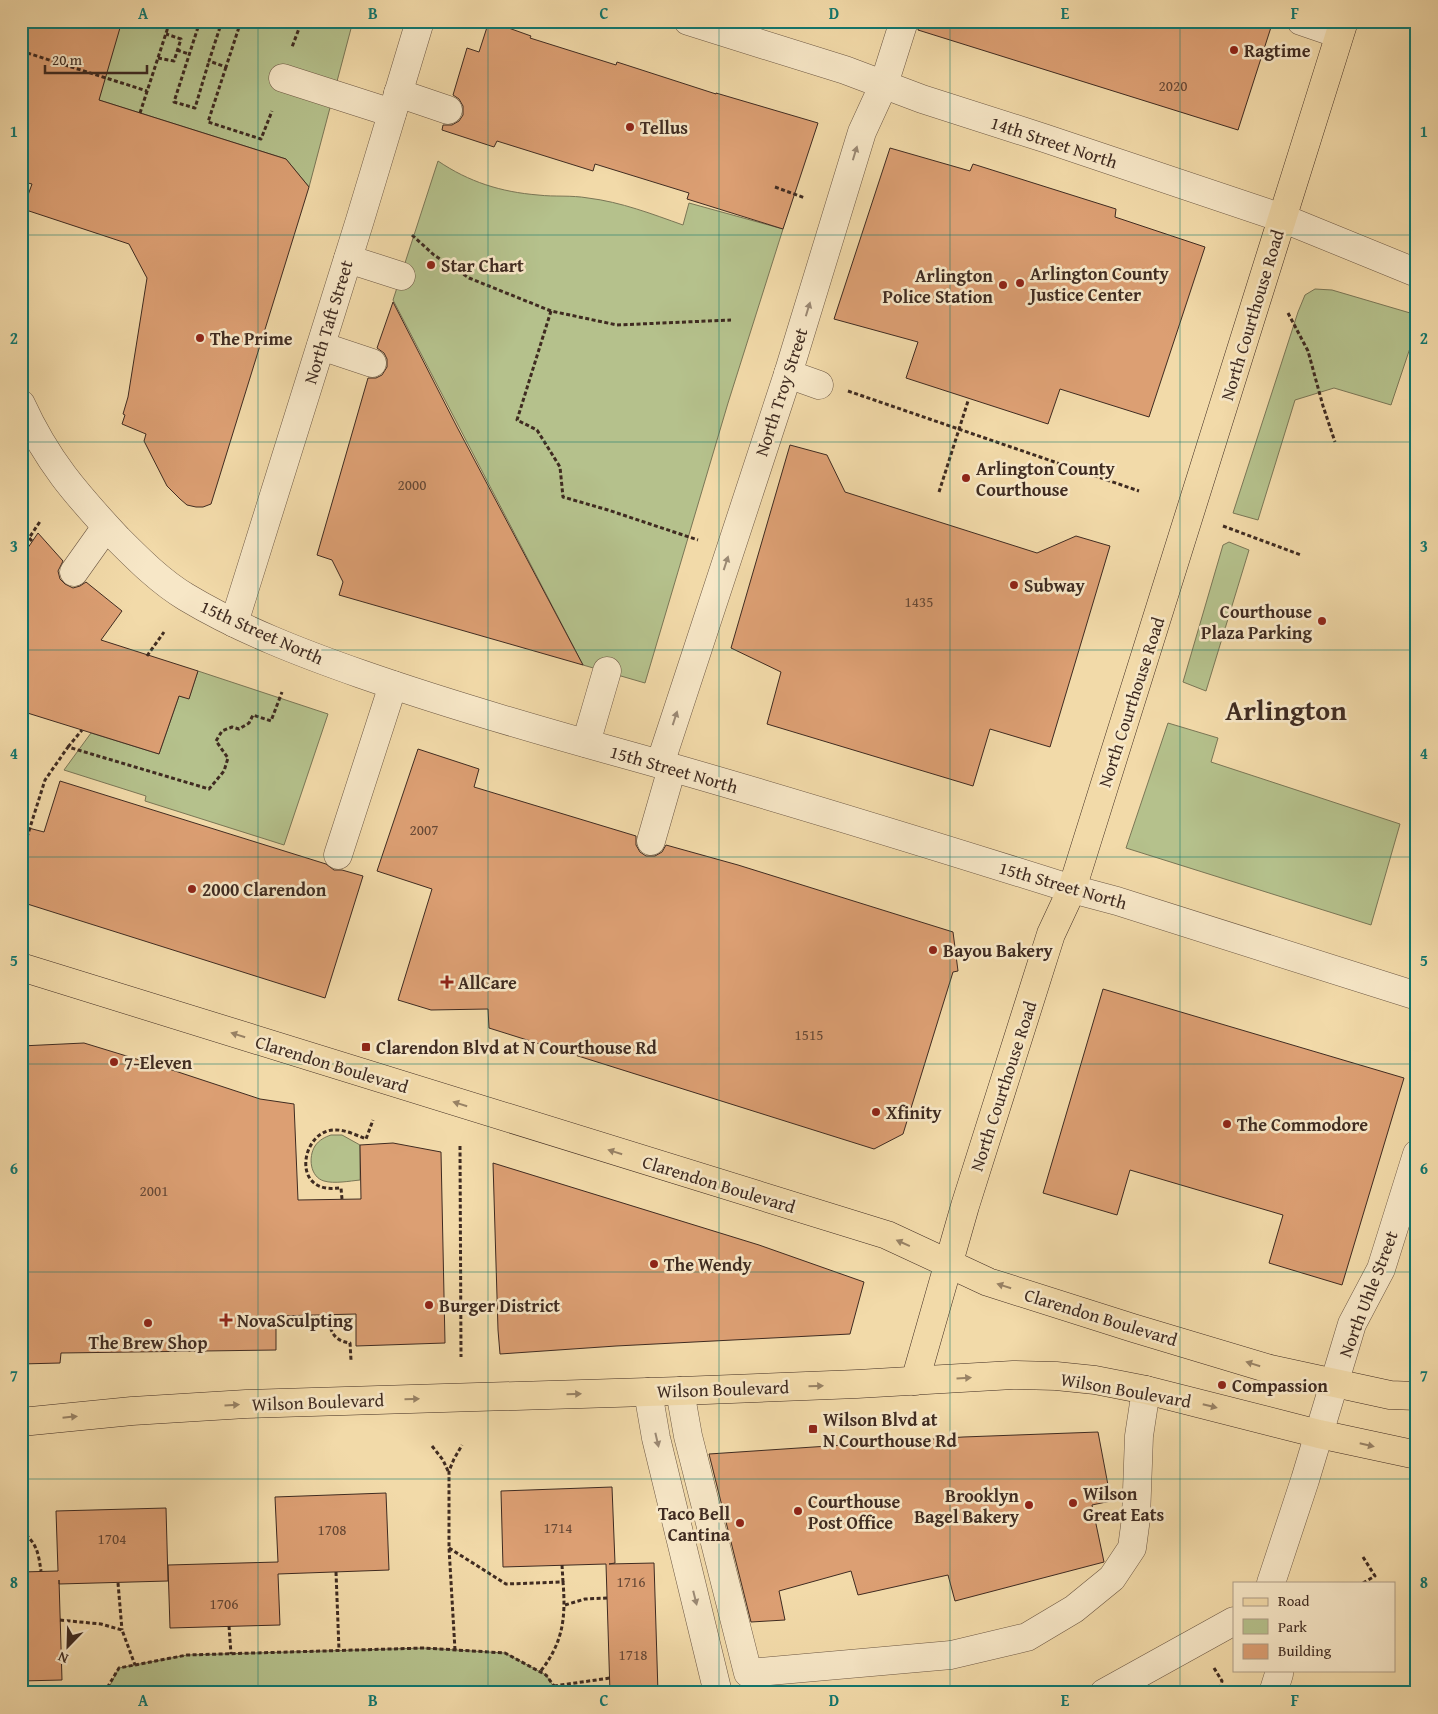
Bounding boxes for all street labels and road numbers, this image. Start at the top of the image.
street label: 14th Street North [987,109,1121,175]
street label: North Courthouse Road [1213,226,1291,404]
street label: North Taft Street [296,256,360,387]
street label: North Troy Street [748,324,815,460]
street label: 15th Street North [196,593,328,671]
street label: North Courthouse Road [1091,613,1171,791]
street label: 15th Street North [607,738,741,800]
street label: 15th Street North [996,854,1130,916]
street label: North Courthouse Road [963,997,1043,1175]
street label: Clarendon Boulevard [252,1028,412,1100]
street label: Clarendon Boulevard [639,1148,799,1220]
street label: North Uhle Street [1331,1226,1405,1361]
street label: Clarendon Boulevard [1021,1281,1181,1353]
street label: Wilson Boulevard [1058,1365,1194,1415]
street label: Wilson Boulevard [656,1373,790,1405]
street label: Wilson Boulevard [251,1386,385,1418]

